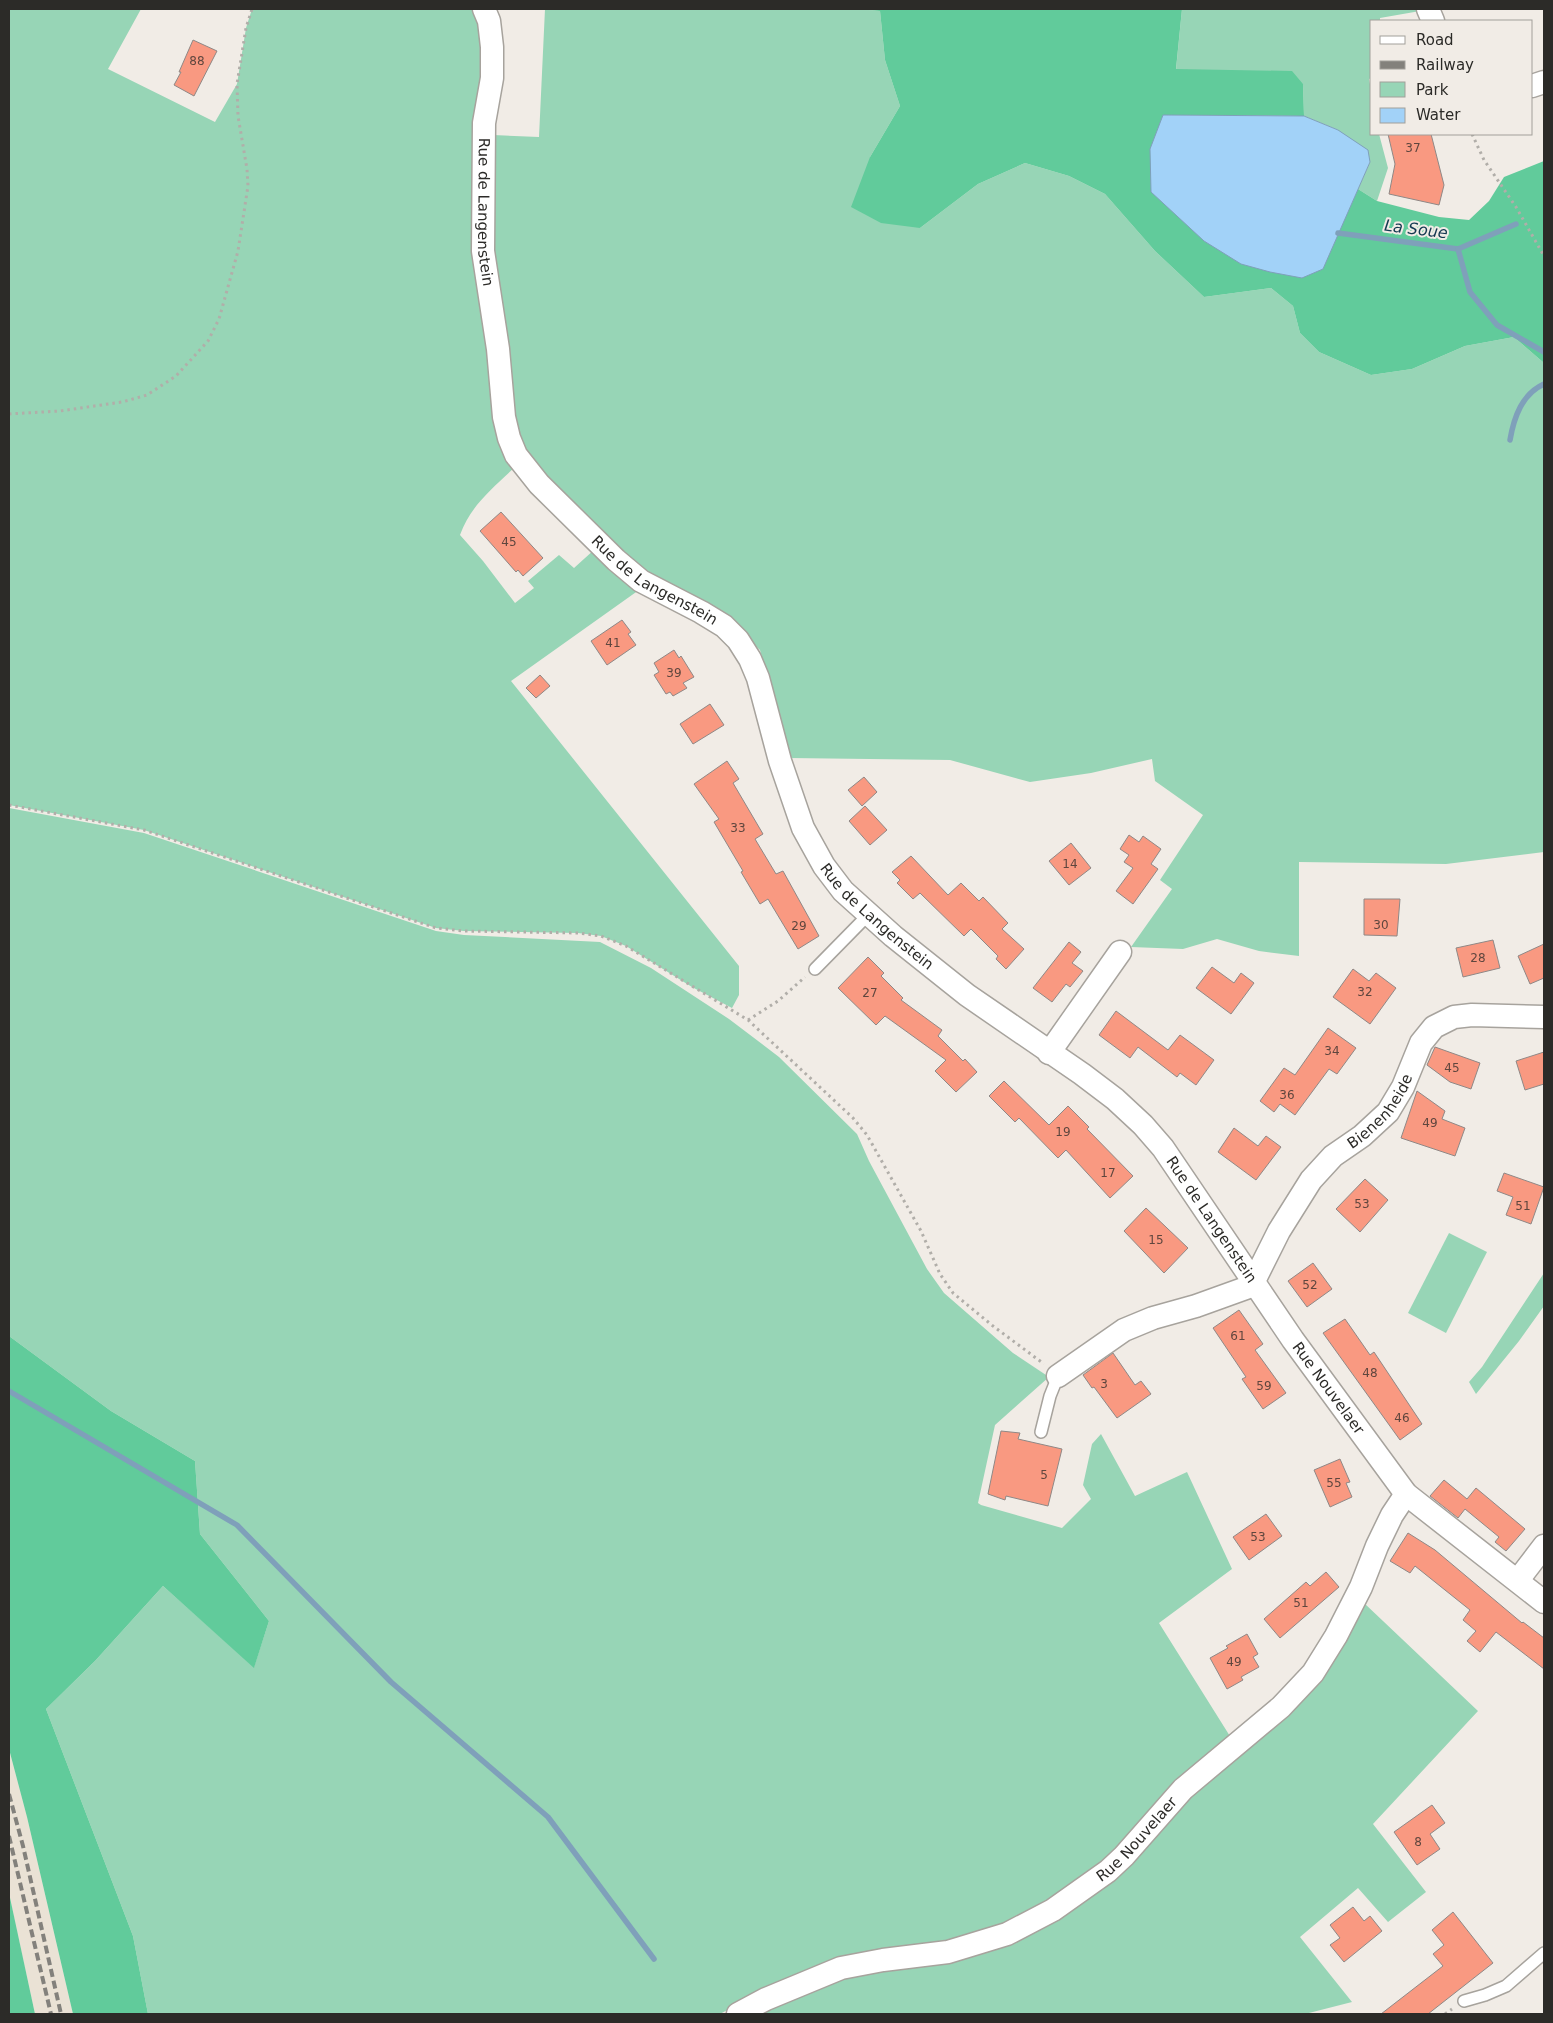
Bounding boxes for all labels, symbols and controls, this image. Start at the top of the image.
legend [1370,20,1533,135]
text: Road [1416,31,1454,49]
house number: 88 [189,54,205,68]
text: Railway [1416,56,1474,74]
text: Park [1416,81,1449,99]
text: Water [1416,106,1461,124]
street label: Rue de Langenstein [474,138,497,287]
house number: 37 [1405,141,1421,155]
water label: La Soue [1383,216,1449,242]
street label: Rue de Langenstein [588,532,721,629]
house number: 45 [501,535,517,549]
house number: 41 [605,636,621,650]
house number: 39 [666,666,682,680]
house number: 33 [730,821,746,835]
house number: 14 [1062,857,1078,871]
street label: Rue de Langenstein [816,860,937,974]
house number: 30 [1373,918,1389,932]
house number: 29 [791,919,807,933]
house number: 28 [1470,951,1486,965]
house number: 32 [1357,985,1373,999]
house number: 27 [862,986,878,1000]
house number: 34 [1324,1044,1340,1058]
house number: 45 [1444,1061,1460,1075]
street label: Bienenheide [1344,1071,1416,1152]
house number: 36 [1279,1088,1295,1102]
house number: 49 [1422,1116,1438,1130]
house number: 19 [1055,1125,1071,1139]
street label: Rue de Langenstein [1162,1153,1261,1286]
house number: 17 [1100,1166,1116,1180]
house number: 53 [1354,1197,1370,1211]
house number: 51 [1515,1199,1531,1213]
house number: 15 [1148,1233,1164,1247]
house number: 52 [1302,1278,1318,1292]
house number: 61 [1230,1329,1246,1343]
street label: Rue Nouvelaer [1288,1338,1369,1438]
house number: 48 [1362,1366,1378,1380]
house number: 3 [1100,1377,1108,1391]
house number: 59 [1256,1379,1272,1393]
house number: 46 [1394,1411,1410,1425]
house number: 5 [1040,1468,1048,1482]
house number: 55 [1326,1476,1342,1490]
house number: 53 [1250,1530,1266,1544]
house number: 51 [1293,1596,1309,1610]
house number: 49 [1226,1655,1242,1669]
street label: Rue Nouvelaer [1093,1792,1182,1885]
house number: 8 [1414,1835,1422,1849]

